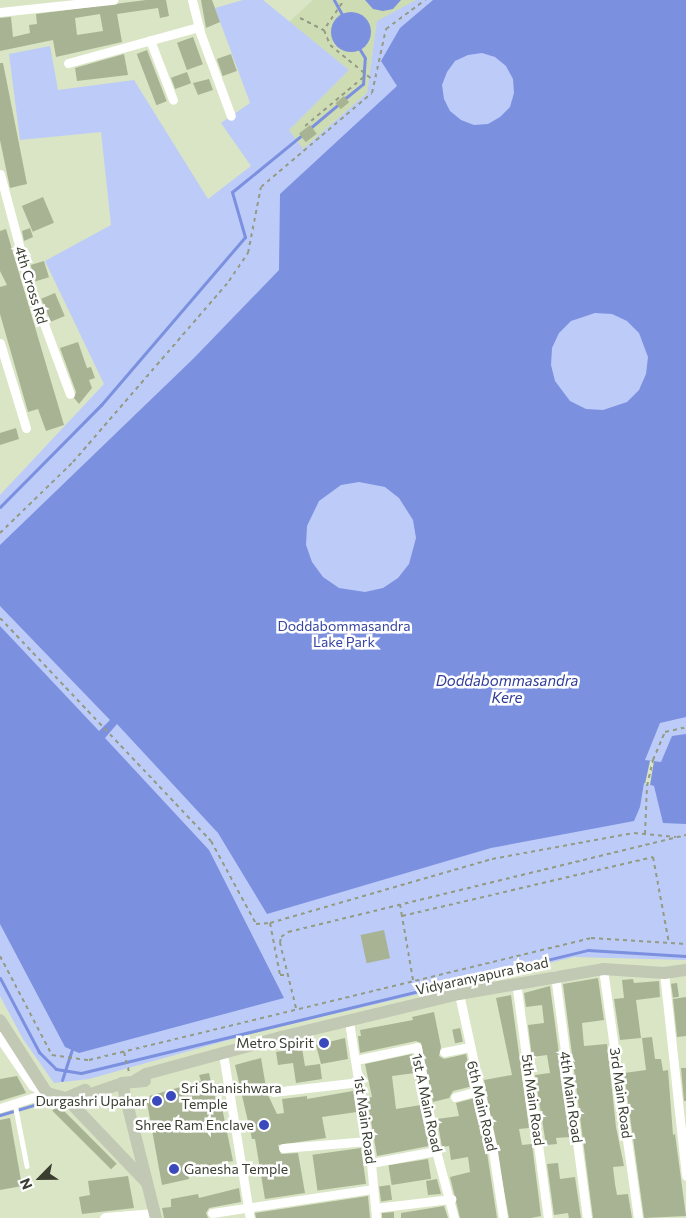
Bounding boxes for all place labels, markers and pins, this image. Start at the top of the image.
place label: Metro Spirit [236,1035,314,1051]
marker: Metro Spirit [318,1037,330,1049]
place label: Sri Shanishwara Temple [181,1080,282,1112]
marker: Sri Shanishwara Temple [165,1090,177,1102]
place label: Durgashri Upahar [35,1093,147,1109]
marker: Durgashri Upahar [151,1095,163,1107]
place label: Shree Ram Enclave [135,1117,254,1133]
marker: Shree Ram Enclave [258,1119,270,1131]
place label: Ganesha Temple [184,1161,288,1177]
marker: Ganesha Temple [168,1163,180,1175]

